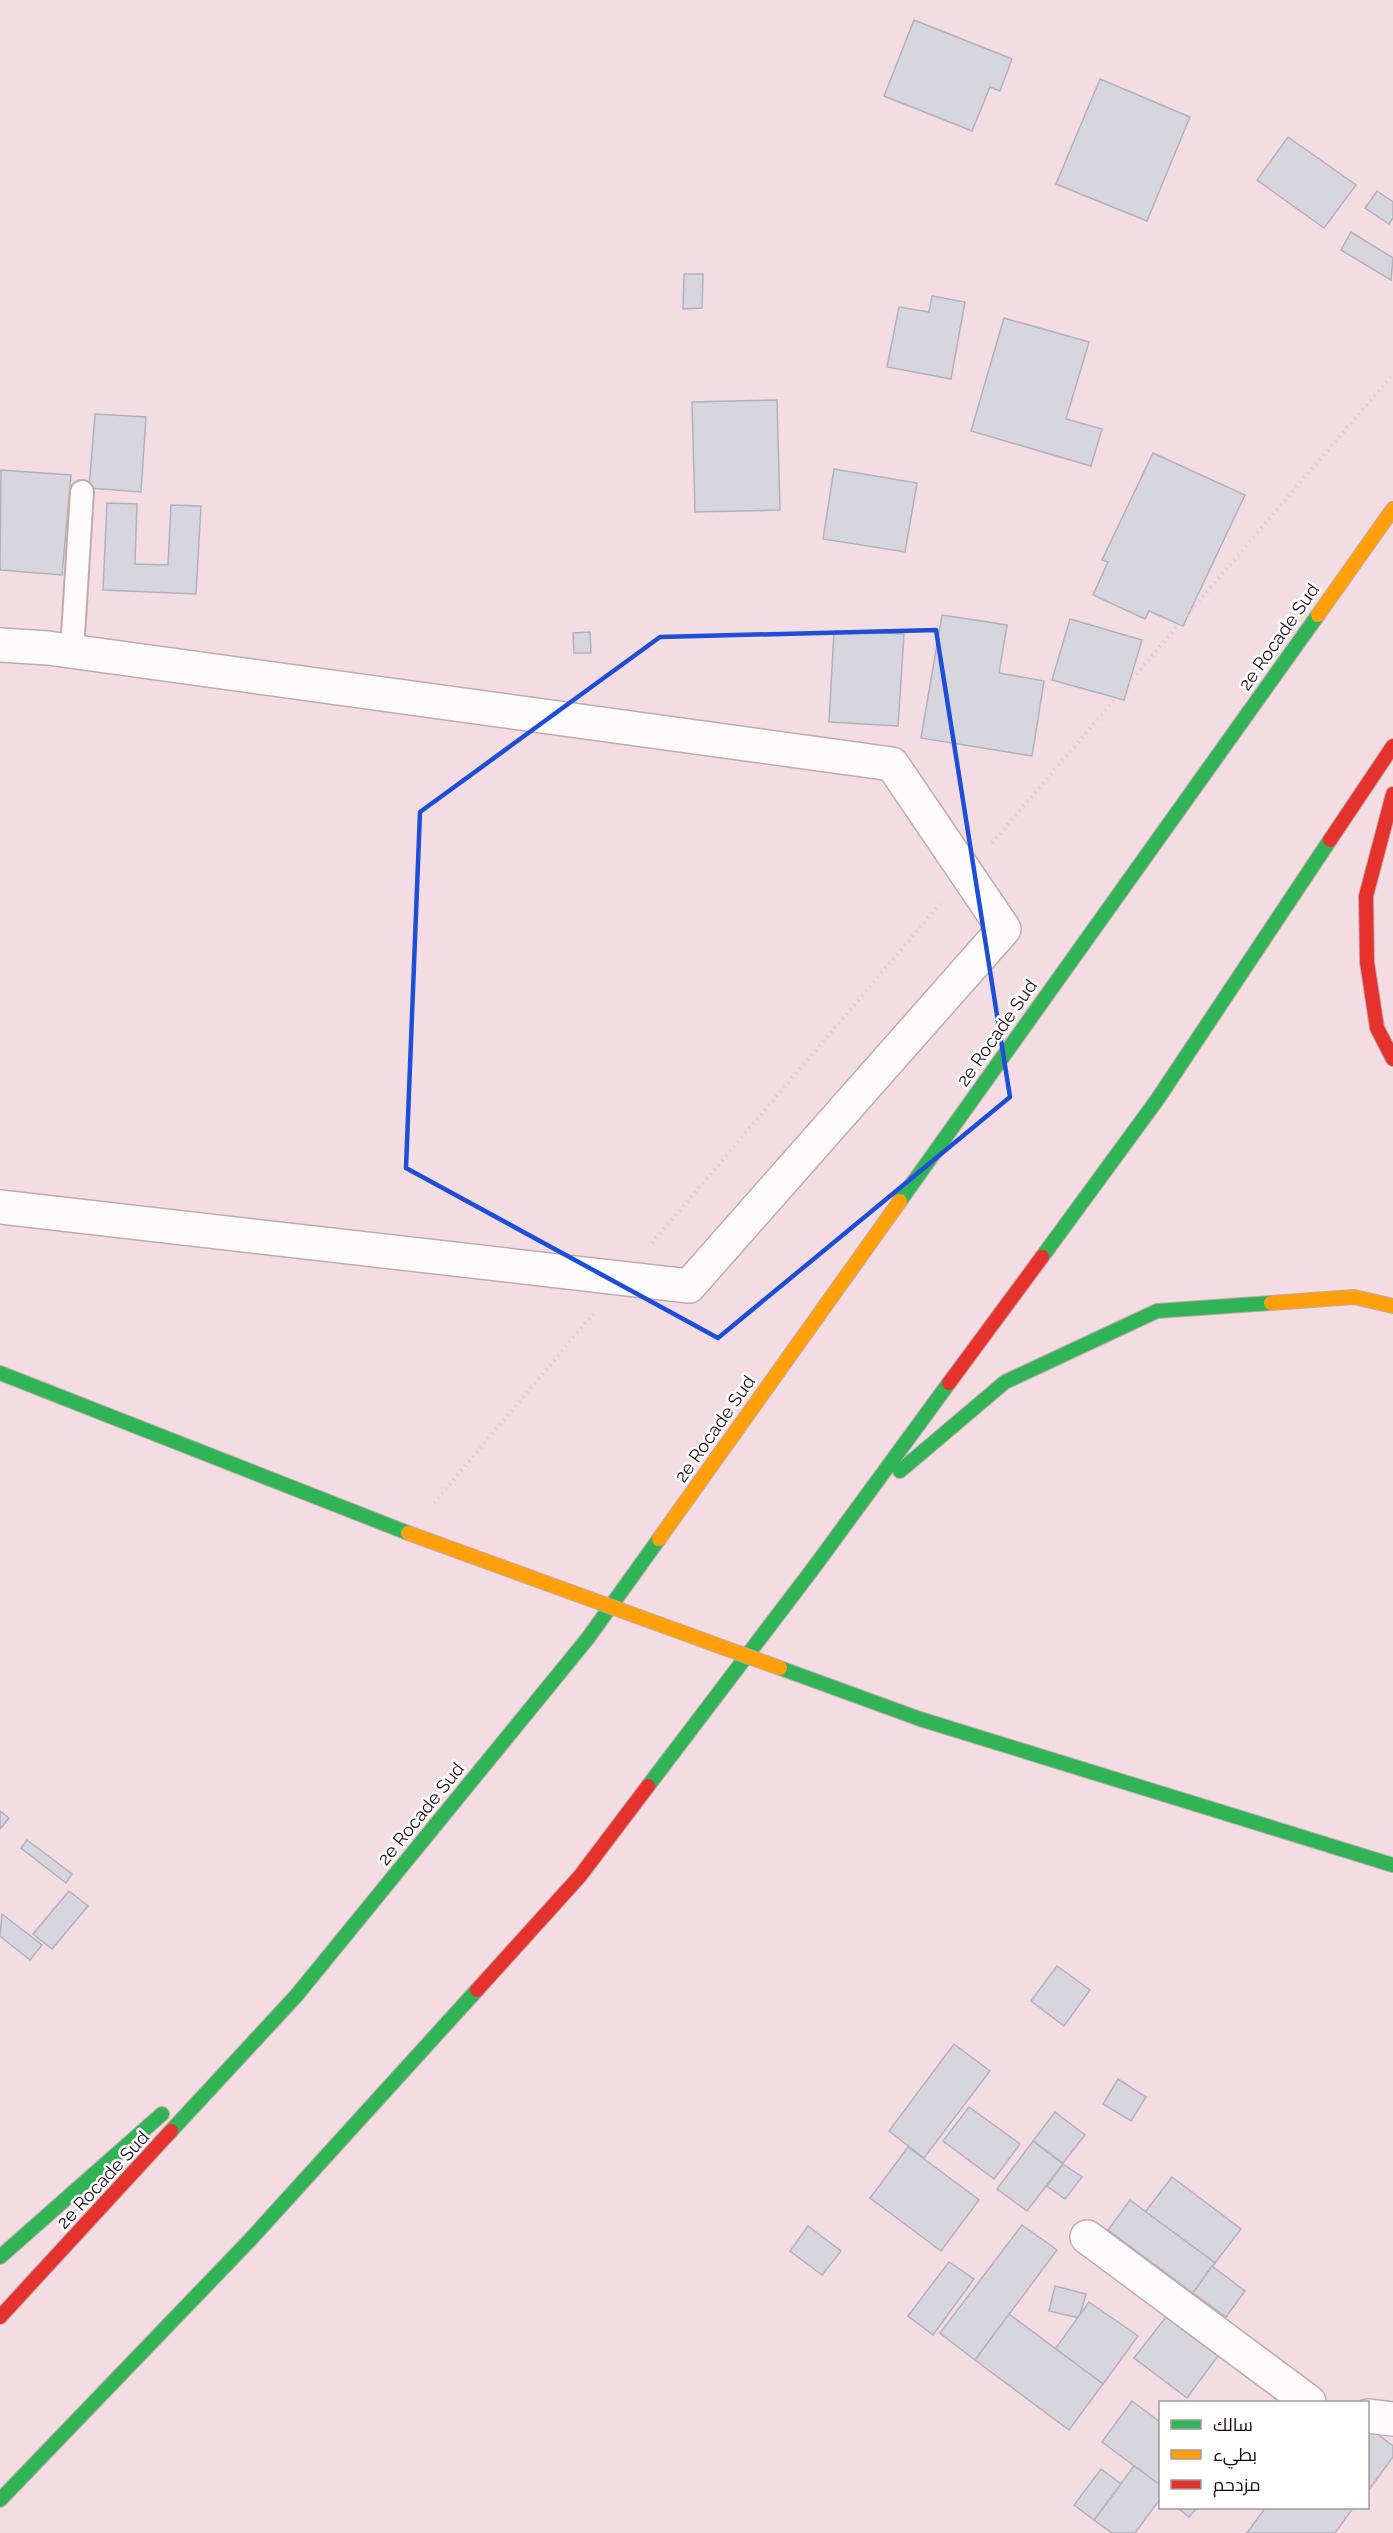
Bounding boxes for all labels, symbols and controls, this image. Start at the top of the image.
street label: 2e Rocade Sud [1234,579,1323,694]
street label: 2e Rocade Sud [952,975,1041,1090]
street label: 2e Rocade Sud [670,1371,759,1486]
street label: 2e Rocade Sud [373,1758,468,1869]
street label: 2e Rocade Sud [52,2127,153,2233]
legend [1159,2401,1369,2509]
text: سالك [1213,2414,1253,2435]
text: بطيء [1213,2444,1257,2469]
text: مزدحم [1213,2474,1261,2497]

